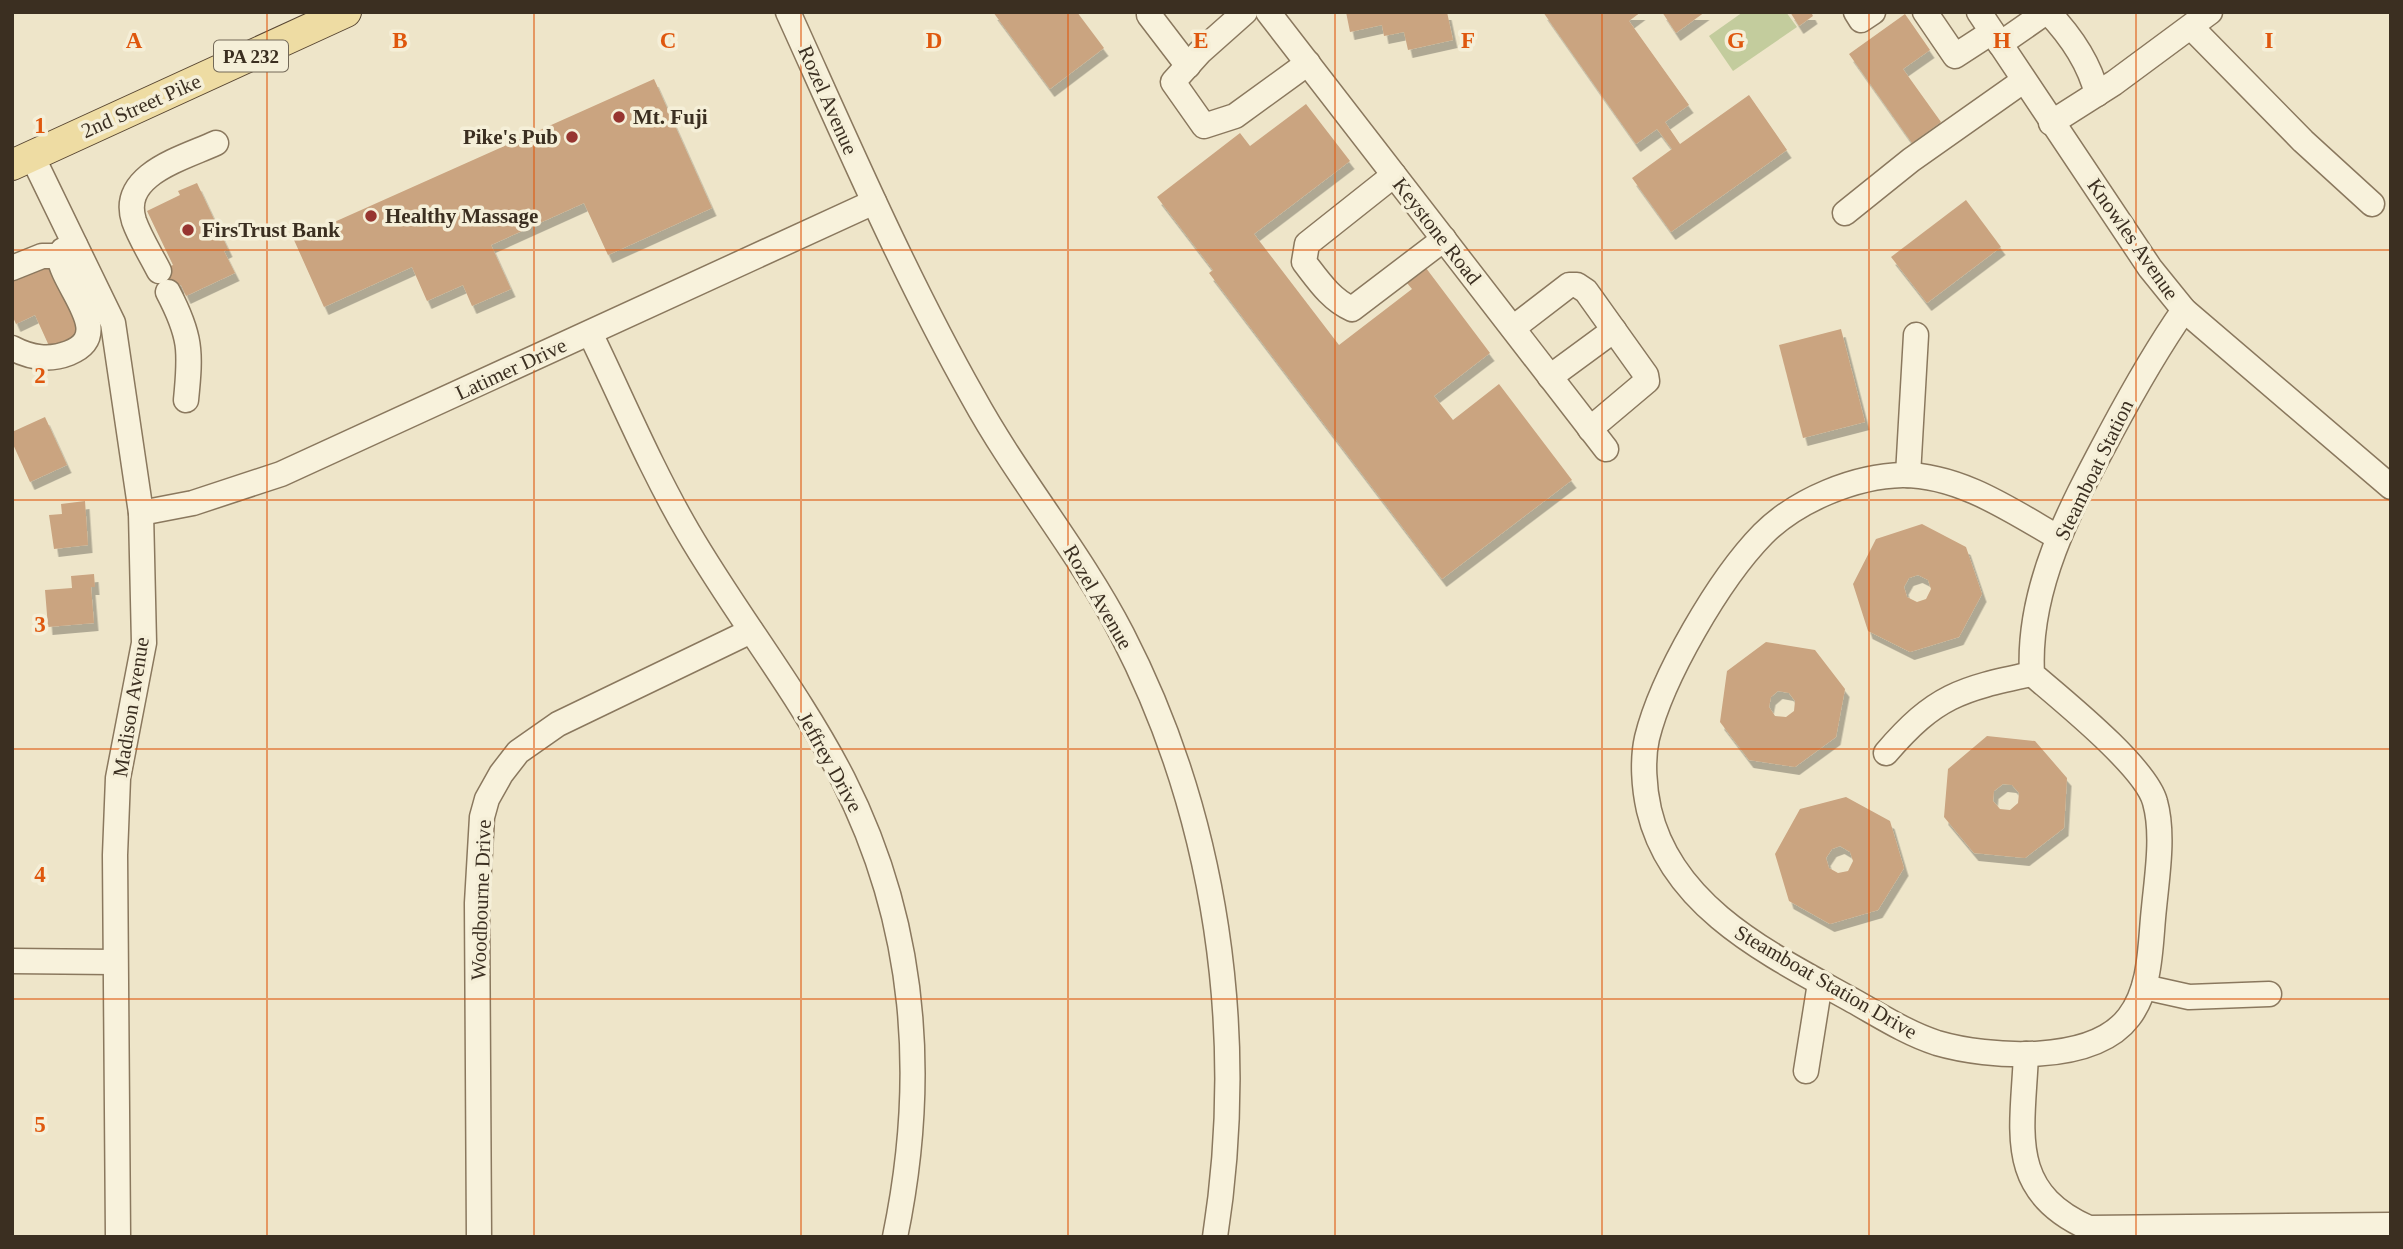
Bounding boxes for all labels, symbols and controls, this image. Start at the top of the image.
text: A [126,28,143,53]
text: B [392,28,408,53]
text: C [660,28,676,53]
text: D [926,28,942,53]
text: E [1193,28,1209,53]
text: F [1461,28,1475,53]
text: G [1727,28,1745,53]
text: H [1993,28,2011,53]
text: I [2265,28,2274,53]
road number: PA 232 [214,40,288,72]
street label: Rozel Avenue [793,42,863,158]
street label: 2nd Street Pike [78,69,204,143]
place label: Mt. Fuji [633,105,708,129]
marker: Mt. Fuji [611,109,627,125]
text: 1 [34,113,46,138]
place label: Pike's Pub [463,125,558,149]
marker: Pike's Pub [564,129,580,145]
street label: Keystone Road [1388,173,1486,290]
street label: Knowles Avenue [2082,174,2184,304]
place label: Healthy Massage [385,204,538,228]
marker: Healthy Massage [363,208,379,224]
place label: FirsTrust Bank [202,218,340,242]
marker: FirsTrust Bank [180,222,196,238]
street label: Latimer Drive [452,333,570,405]
text: 2 [34,363,46,388]
street label: Steamboat Station [2050,395,2139,544]
street label: Rozel Avenue [1058,540,1138,654]
text: 3 [34,612,46,637]
street label: Madison Avenue [108,635,154,779]
street label: Jeffrey Drive [793,708,867,816]
street label: Woodbourne Drive [466,819,496,981]
text: 4 [34,862,46,887]
street label: Steamboat Station Drive [1731,920,1921,1044]
text: 5 [34,1112,46,1137]

